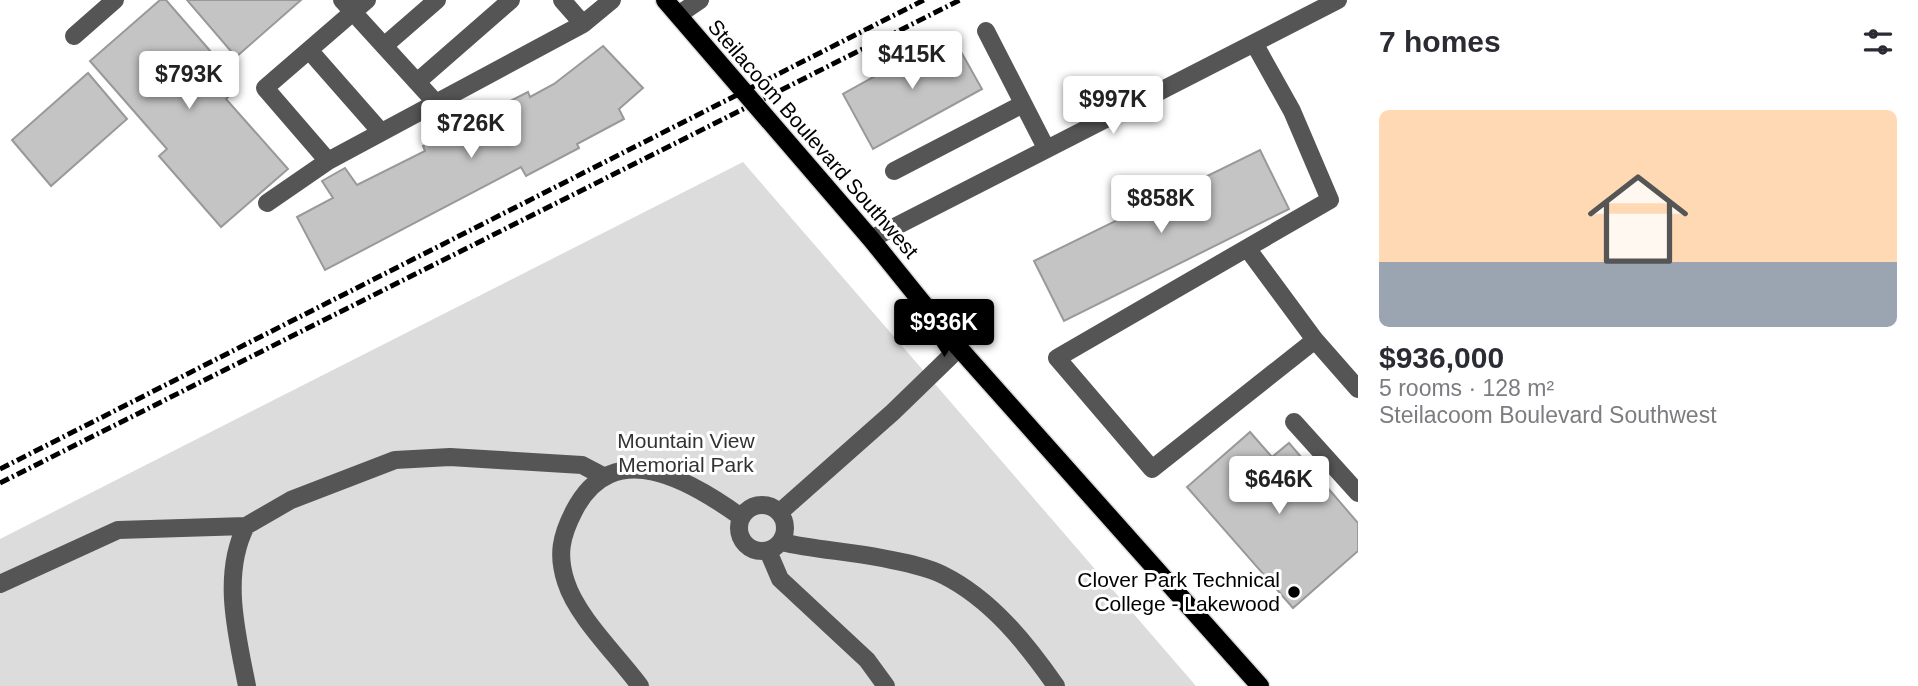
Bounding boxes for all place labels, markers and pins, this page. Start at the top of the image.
pin: $415K [863,32,961,91]
pin: $793K [140,52,238,111]
pin: $997K [1064,76,1162,136]
pin: $726K [422,100,520,160]
pin: $858K [1112,176,1210,235]
pin: $936K [895,300,993,359]
pin: $646K [1230,456,1328,516]
place label: Clover Park Technical College - Lakewood [1077,568,1280,615]
marker: Clover Park Technical College - Lakewood [1286,584,1302,600]

